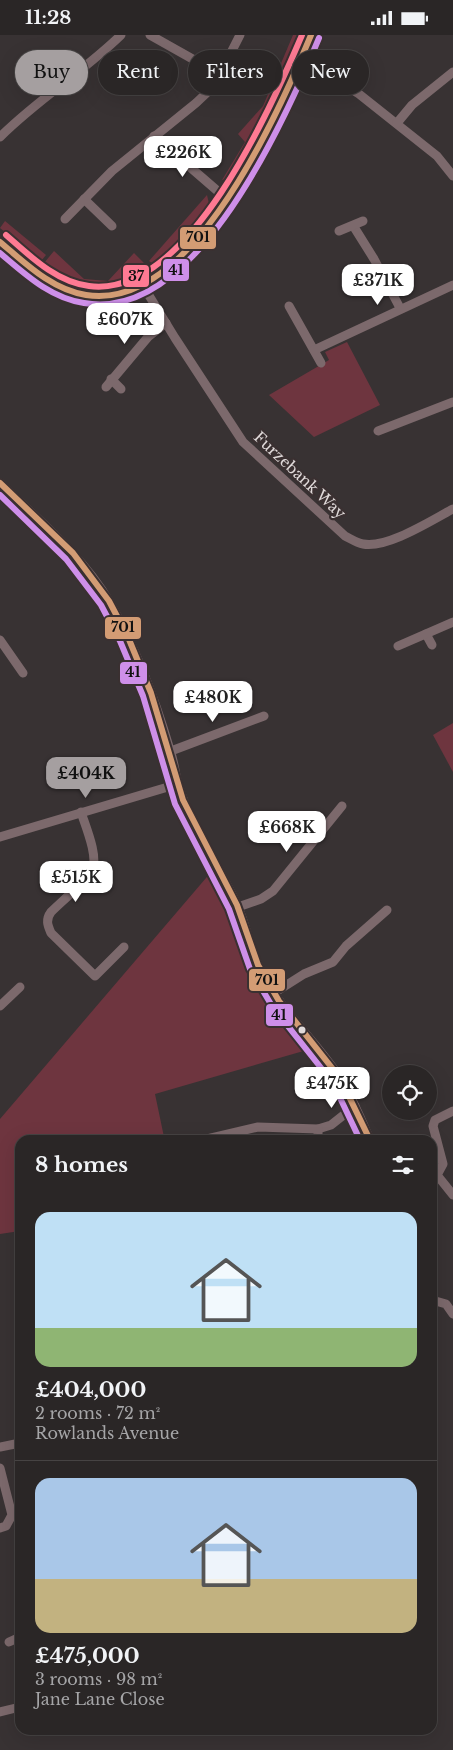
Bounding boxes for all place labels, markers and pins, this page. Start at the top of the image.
pin: £226K [148,135,218,178]
pin: £371K [343,263,413,306]
pin: £607K [90,303,160,345]
pin: £480K [178,681,248,723]
pin: £404K [51,757,121,799]
pin: £668K [252,811,322,853]
pin: £515K [41,861,111,903]
unlabelled marker [297,1025,307,1035]
pin: £475K [297,1067,367,1109]

